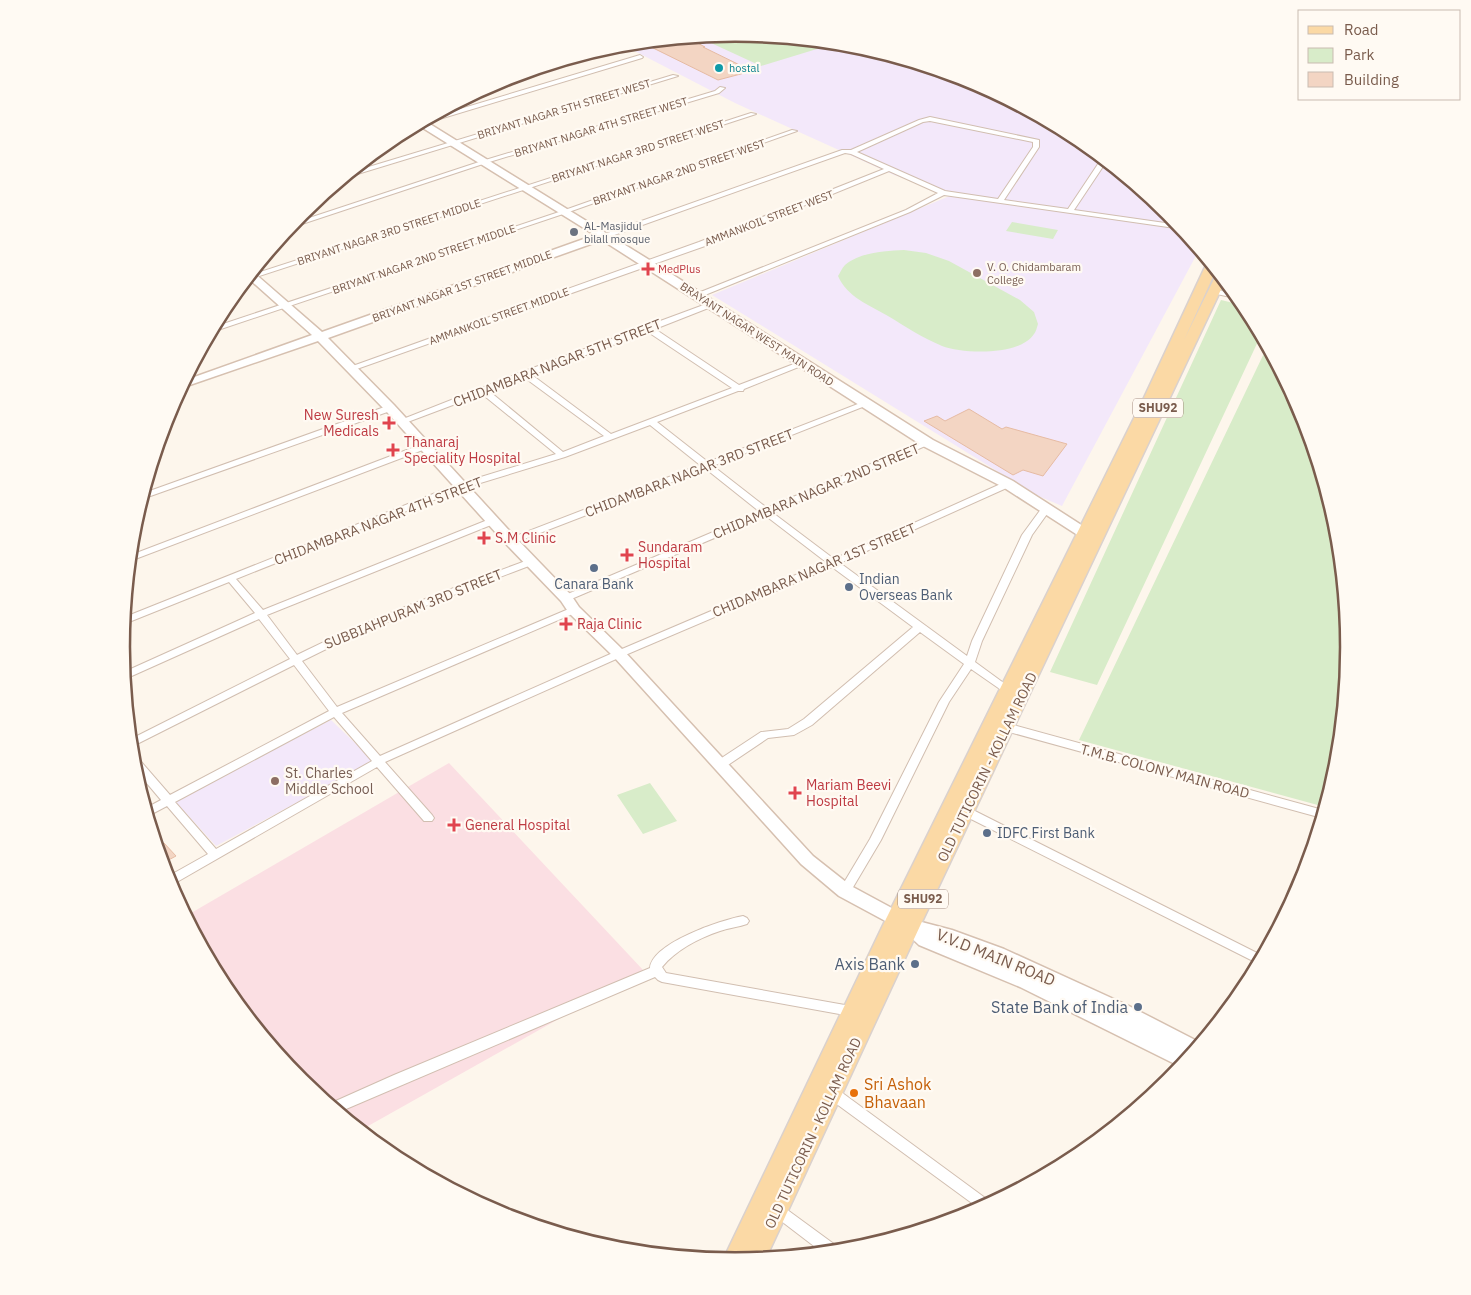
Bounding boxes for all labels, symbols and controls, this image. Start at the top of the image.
legend [1298,10,1461,100]
text: Road [1344,20,1379,39]
text: Park [1344,45,1374,64]
place label: hostal [729,61,759,75]
marker: hostal [713,62,725,74]
text: Building [1344,70,1399,89]
street label: BRIYANT NAGAR 5TH STREET WEST [476,76,653,142]
street label: BRIYANT NAGAR 4TH STREET WEST [513,94,690,160]
street label: BRIYANT NAGAR 3RD STREET WEST [550,116,727,186]
street label: BRIYANT NAGAR 2ND STREET WEST [591,136,768,208]
street label: AMMANKOIL STREET WEST [703,187,836,249]
street label: BRIYANT NAGAR 3RD STREET MIDDLE [295,196,483,268]
place label: AL-Masjidul bilall mosque [584,219,650,246]
street label: BRIYANT NAGAR 2ND STREET MIDDLE [331,221,517,297]
marker: AL-Masjidul bilall mosque [568,226,580,238]
street label: BRIYANT NAGAR 1ST STREET MIDDLE [370,247,554,325]
place label: V. O. Chidambaram College [987,260,1081,287]
place label: MedPlus [658,262,701,276]
marker: MedPlus [642,263,654,275]
marker: V. O. Chidambaram College [971,267,983,279]
street label: BRAYANT NAGAR WEST MAIN ROAD [678,279,836,389]
street label: AMMANKOIL STREET MIDDLE [427,284,571,348]
street label: CHIDAMBARA NAGAR 5TH STREET [450,315,664,411]
road number: SHU92 [1133,398,1183,418]
place label: New Suresh Medicals [304,406,379,440]
marker: New Suresh Medicals [383,417,395,429]
street label: CHIDAMBARA NAGAR 3RD STREET [582,425,796,521]
place label: Thanaraj Speciality Hospital [404,433,521,467]
street label: CHIDAMBARA NAGAR 2ND STREET [710,439,922,543]
marker: Thanaraj Speciality Hospital [386,443,400,457]
street label: CHIDAMBARA NAGAR 4TH STREET [271,473,485,569]
street label: CHIDAMBARA NAGAR 1ST STREET [709,519,919,621]
place label: S.M Clinic [495,529,556,547]
marker: S.M Clinic [477,531,491,545]
place label: Sundaram Hospital [638,538,702,572]
marker: Sundaram Hospital [620,548,634,562]
marker: Canara Bank [588,562,600,574]
street label: SUBBIAHPURAM 3RD STREET [321,565,505,653]
place label: Indian Overseas Bank [859,570,953,604]
place label: Canara Bank [554,575,634,593]
marker: Indian Overseas Bank [843,581,855,593]
place label: Raja Clinic [577,615,642,633]
marker: Raja Clinic [559,617,573,631]
street label: OLD TUTICORIN - KOLLAM ROAD [933,669,1041,865]
street label: T.M.B. COLONY MAIN ROAD [1078,740,1252,802]
place label: St. Charles Middle School [285,764,374,798]
marker: St. Charles Middle School [269,775,281,787]
place label: Mariam Beevi Hospital [806,776,891,810]
marker: Mariam Beevi Hospital [788,786,802,800]
place label: General Hospital [465,816,570,834]
marker: General Hospital [447,818,461,832]
place label: IDFC First Bank [997,824,1096,842]
marker: IDFC First Bank [981,827,993,839]
road number: SHU92 [898,890,948,909]
street label: V.V.D MAIN ROAD [934,924,1058,990]
place label: Axis Bank [835,954,906,974]
marker: Axis Bank [909,958,921,970]
place label: State Bank of India [991,997,1128,1017]
marker: State Bank of India [1132,1001,1144,1013]
street label: OLD TUTICORIN - KOLLAM ROAD [761,1034,865,1232]
place label: Sri Ashok Bhavaan [864,1074,932,1112]
marker: Sri Ashok Bhavaan [848,1087,860,1099]

